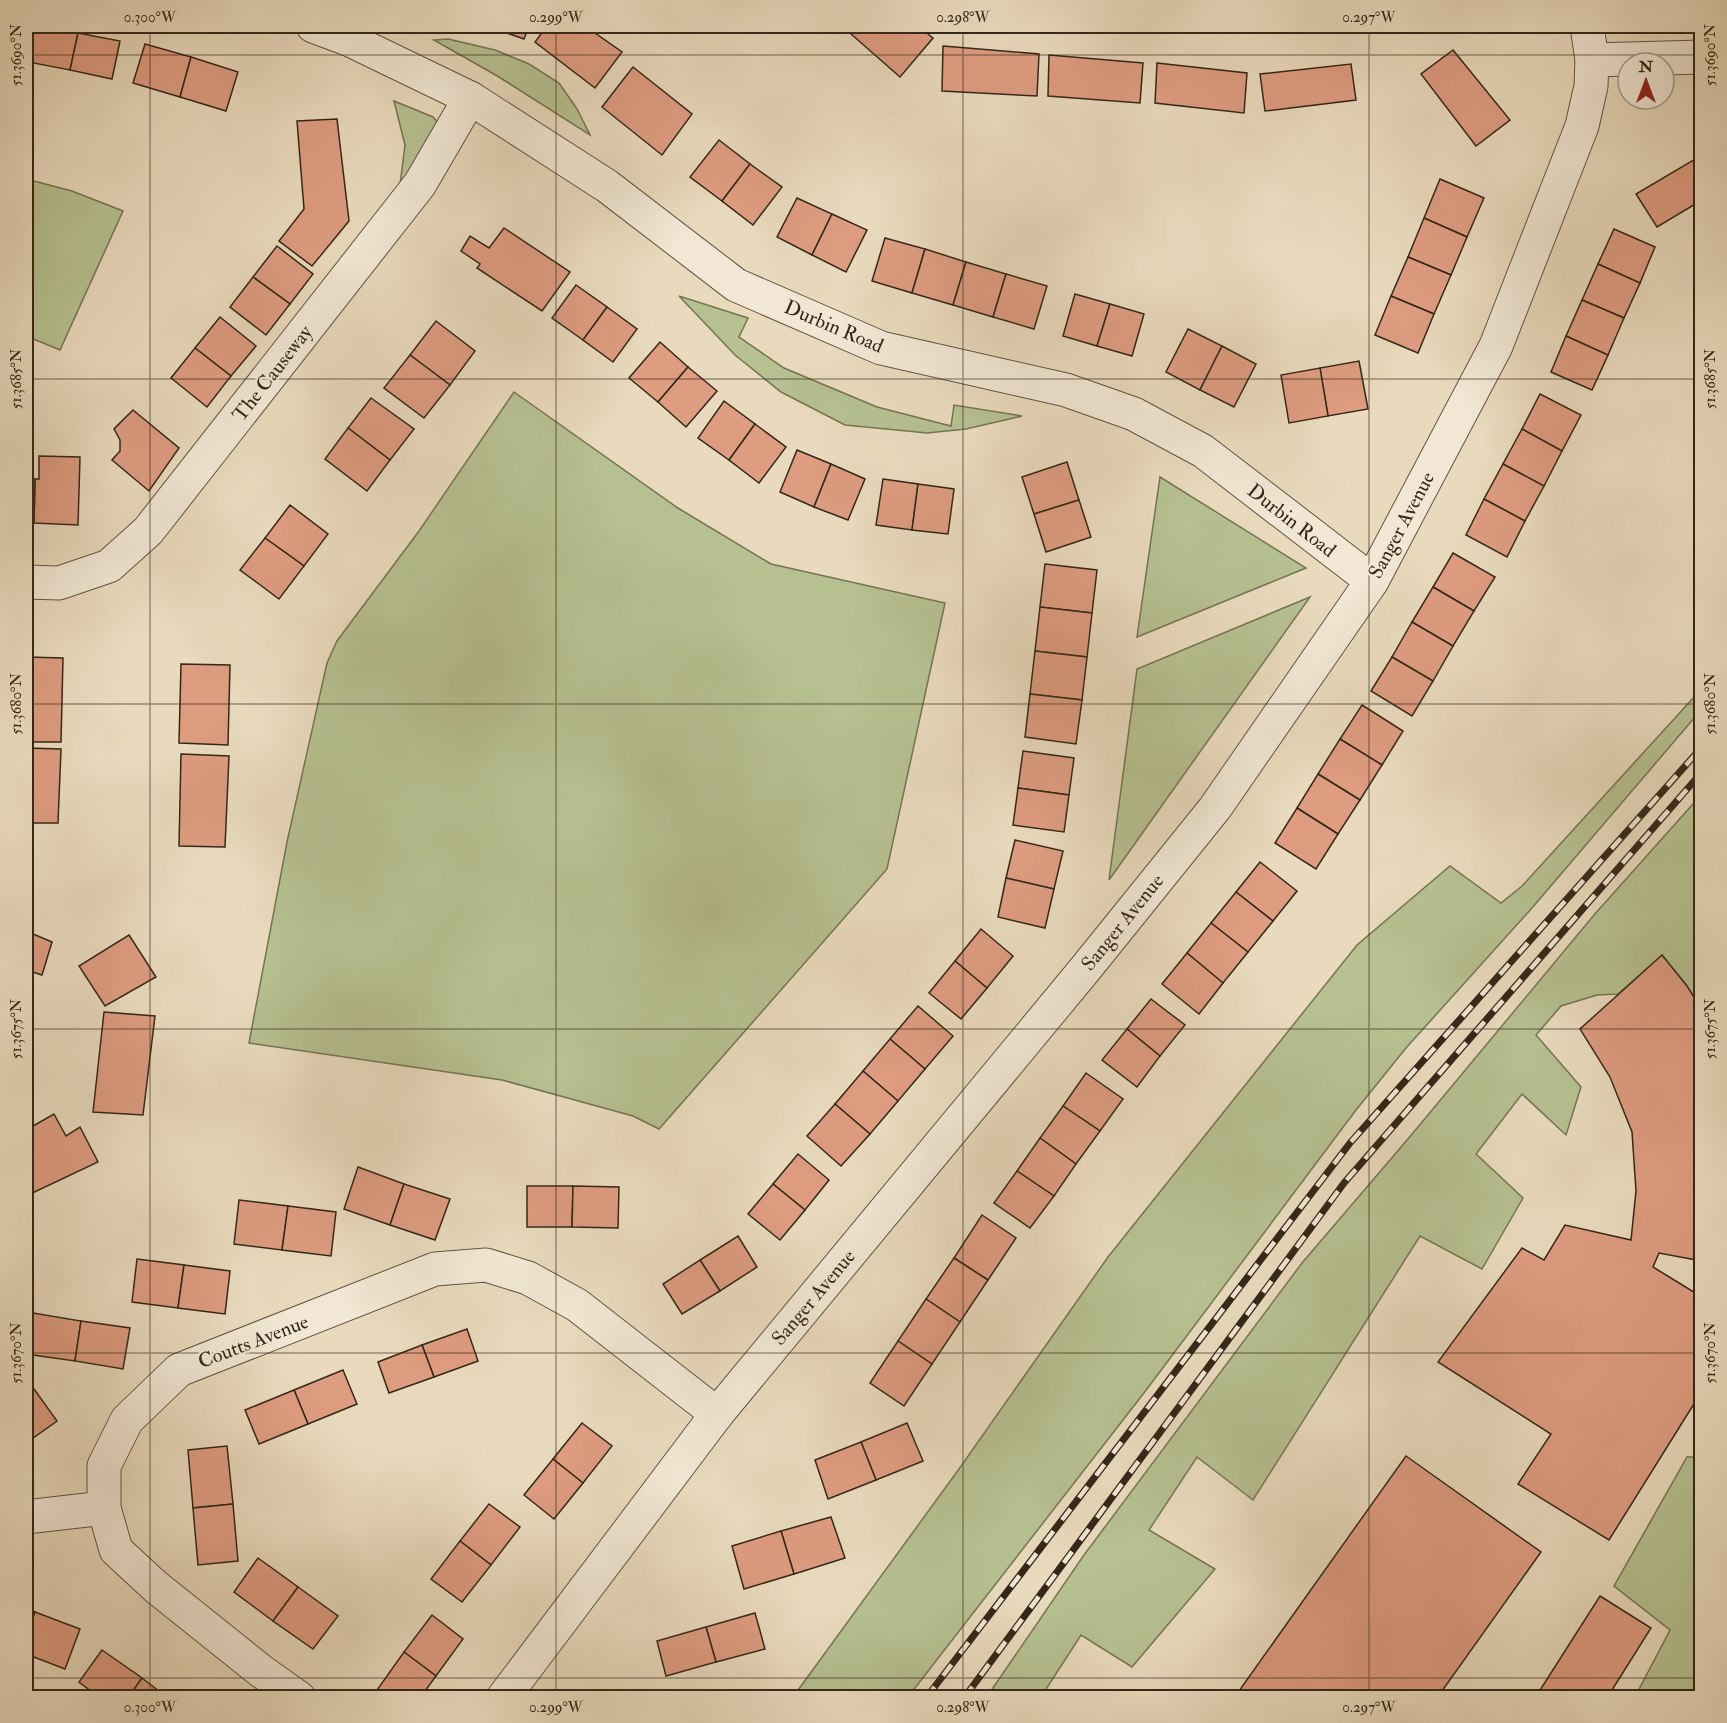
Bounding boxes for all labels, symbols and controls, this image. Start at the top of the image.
text: 0.300°W [124,8,177,27]
text: 0.299°W [529,8,584,27]
text: 0.298°W [936,8,990,27]
text: 0.297°W [1342,8,1396,27]
text: 51.3690°N [7,23,26,86]
text: 51.3690°N [1701,23,1720,86]
north arrow [1616,51,1676,111]
text: N [1638,57,1654,77]
street label: Durbin Road [780,294,887,359]
street label: The Causeway [227,319,318,426]
text: 51.3685°N [7,348,26,409]
text: 51.3685°N [1701,348,1720,409]
street label: Sanger Avenue [1363,468,1440,583]
street label: Durbin Road [1242,478,1341,563]
text: 51.3680°N [7,673,26,735]
text: 51.3680°N [1701,673,1720,735]
street label: Sanger Avenue [1076,869,1169,976]
text: 51.3675°N [7,998,26,1059]
text: 51.3675°N [1701,998,1720,1059]
street label: Sanger Avenue [766,1244,861,1350]
street label: Coutts Avenue [194,1309,312,1374]
text: 51.3670°N [7,1322,26,1384]
text: 51.3670°N [1701,1322,1720,1384]
text: 0.300°W [124,1698,177,1717]
text: 0.299°W [529,1698,584,1717]
text: 0.298°W [936,1698,990,1717]
text: 0.297°W [1342,1698,1396,1717]

